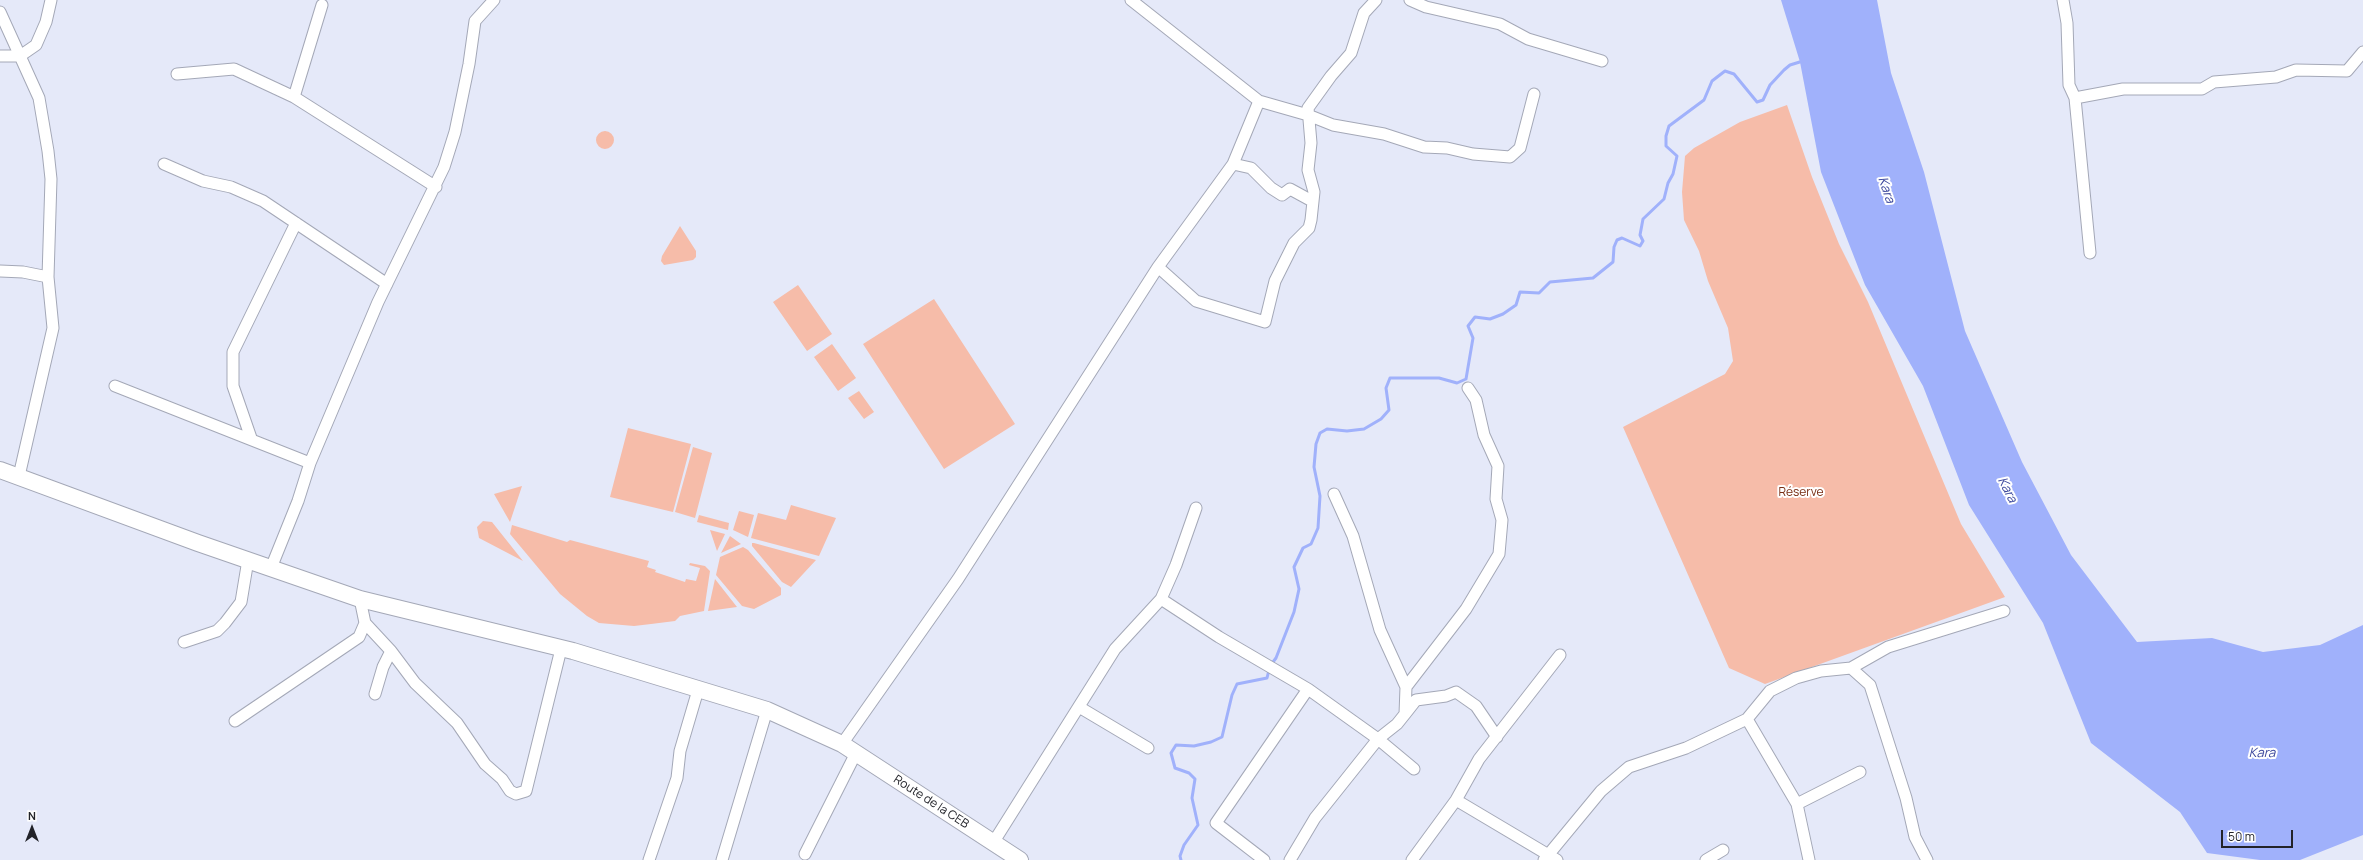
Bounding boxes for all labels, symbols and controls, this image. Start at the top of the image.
water label: Kara [1874,175,1898,205]
water label: Kara [1994,475,2020,505]
park label: Réserve [1778,486,1824,500]
water label: Kara [2249,745,2275,761]
street label: Route de la CEB [891,772,971,832]
north arrow [12,808,52,848]
text: N [28,808,36,823]
scale bar [2223,822,2295,848]
text: 50 m [2228,828,2255,845]

